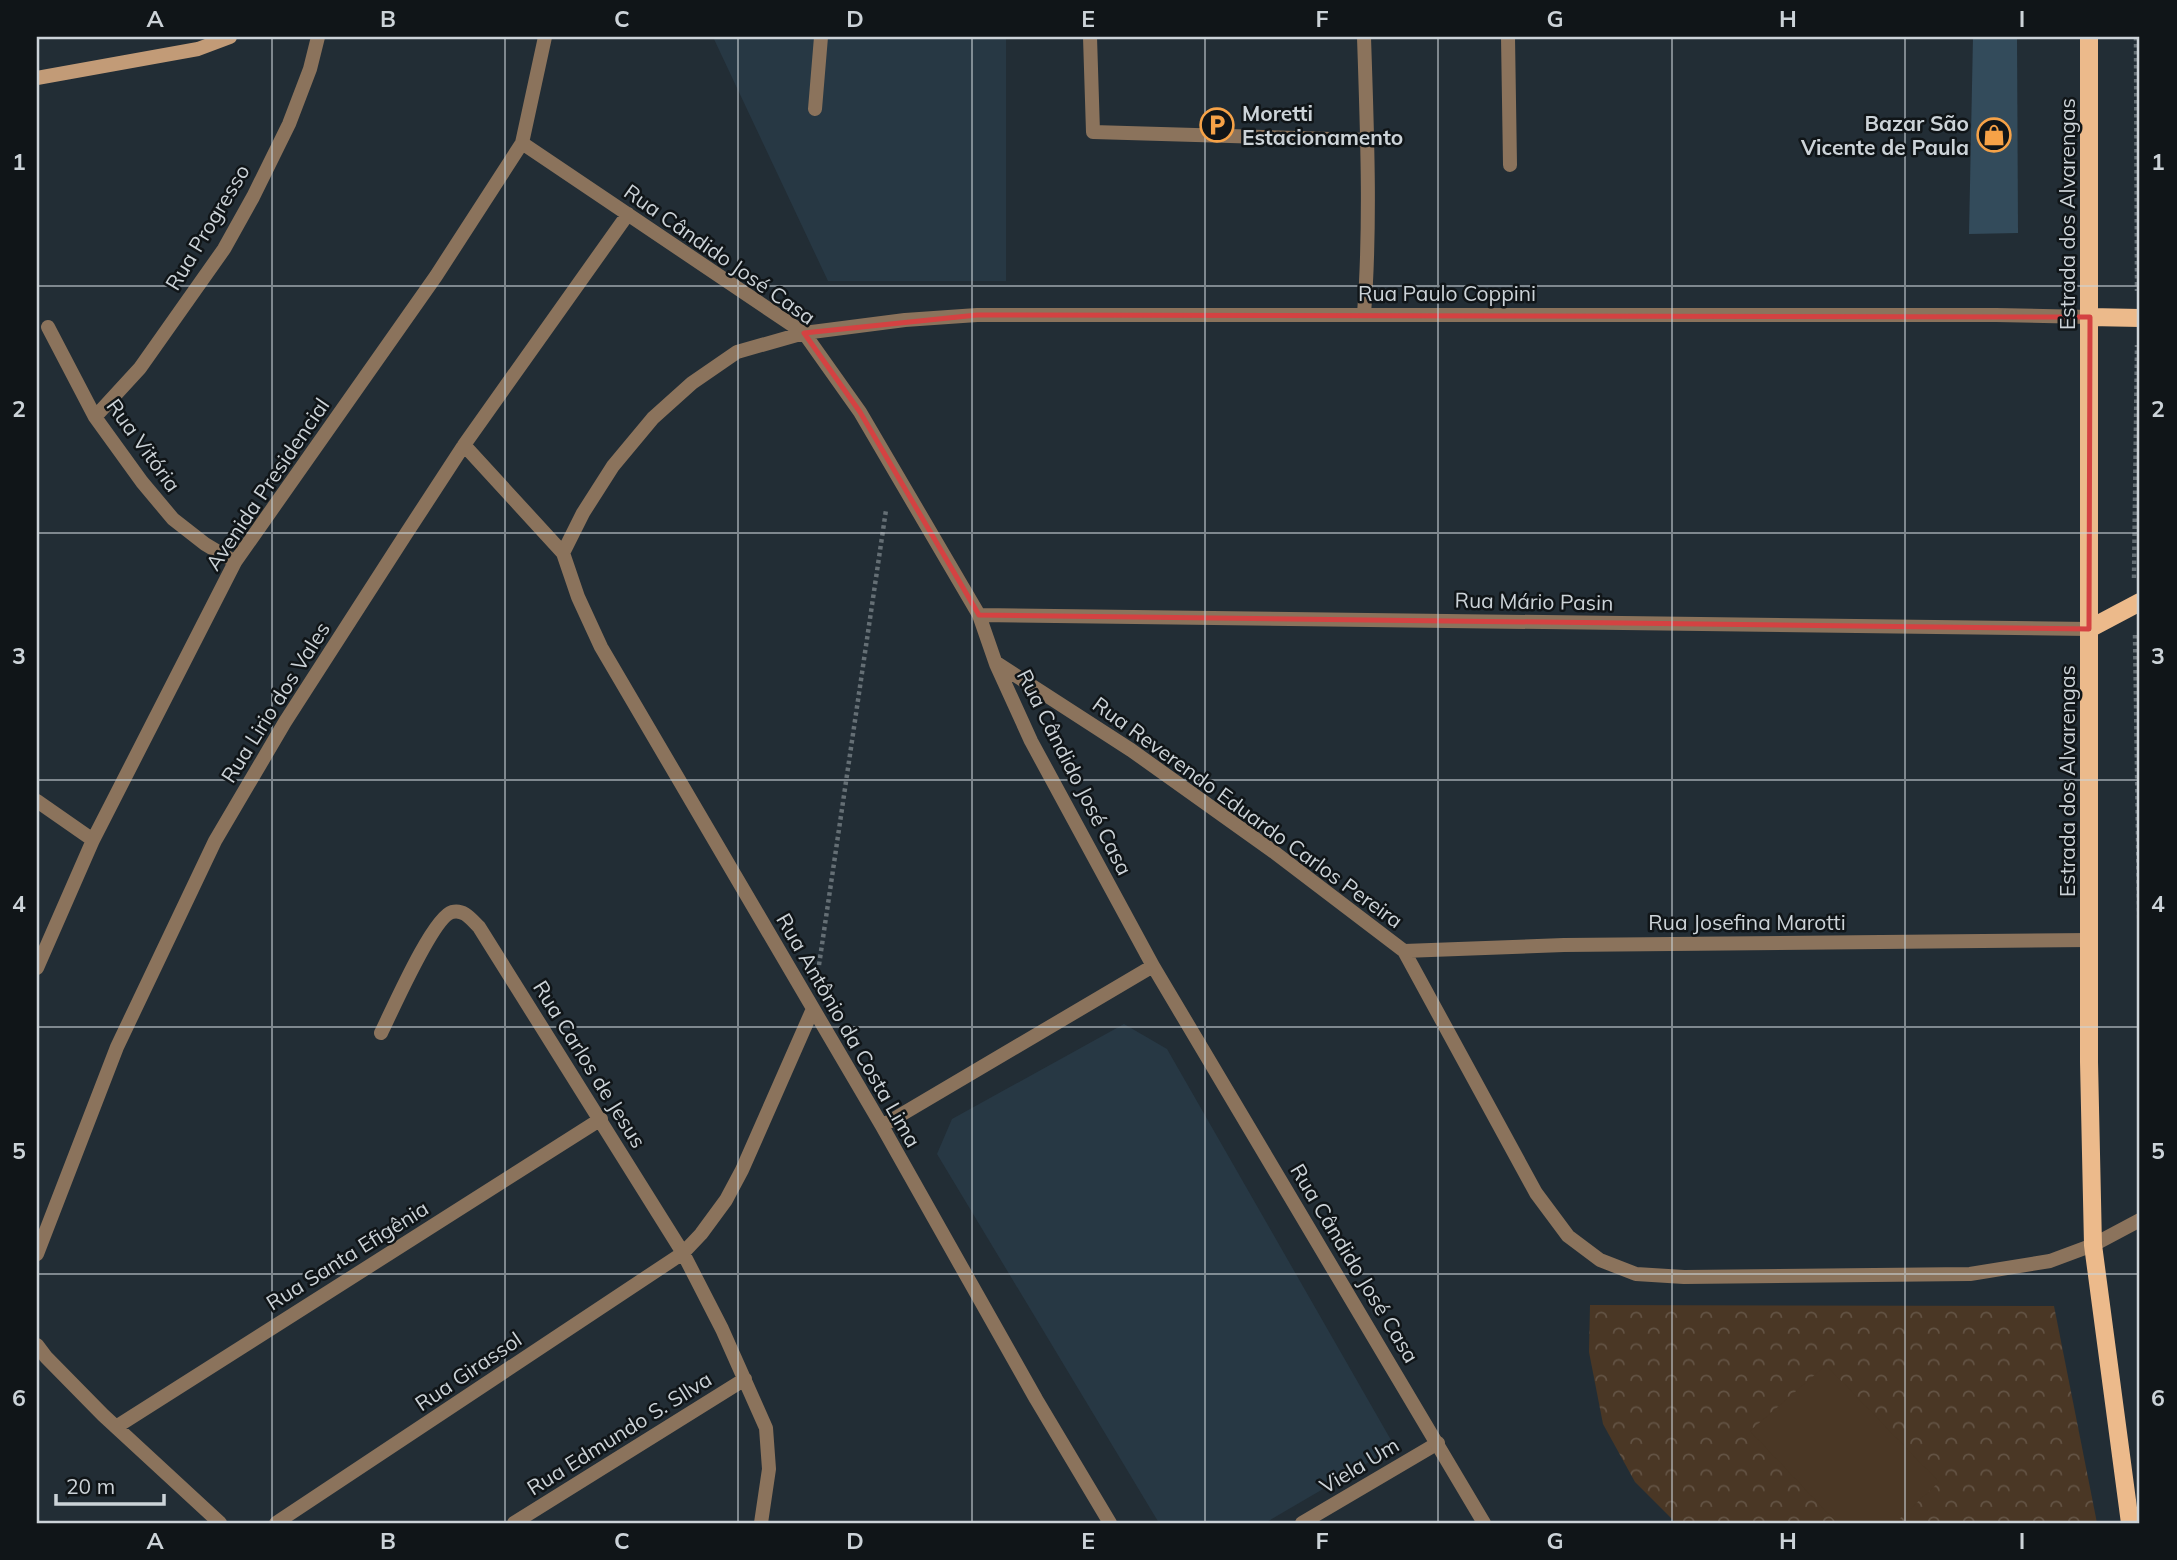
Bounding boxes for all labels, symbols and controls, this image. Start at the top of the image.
text: A [146,4,164,33]
text: B [380,4,396,33]
text: C [614,4,630,33]
text: D [846,4,864,33]
text: E [1081,4,1095,33]
text: F [1315,4,1329,33]
text: G [1546,4,1564,33]
text: H [1779,4,1797,33]
text: I [2019,4,2025,33]
street label: Estrada dos Alvarengas [2054,98,2080,330]
place label: Moretti Estacionamento [1242,100,1403,150]
parking icon: Moretti Estacionamento [1198,106,1236,144]
place label: Bazar São Vicente de Paula [1800,110,1969,160]
shop icon: Bazar São Vicente de Paula [1975,116,2013,154]
text: 1 [12,147,26,176]
text: 1 [2151,147,2165,176]
street label: Rua Progresso [159,159,255,295]
street label: Rua Cândido José Casa [619,178,821,330]
street label: Rua Paulo Coppini [1358,280,1536,306]
street label: Rua Vitória [101,393,187,497]
street label: Avenida Presidencial [200,393,334,575]
text: 2 [12,394,26,423]
text: 2 [2151,394,2165,423]
street label: Rua Mário Pasin [1454,587,1614,615]
street label: Rua Lirio dos Vales [215,617,335,787]
text: 3 [12,641,26,670]
text: 3 [2151,641,2165,670]
street label: Rua Cândido José Casa [1012,665,1138,879]
street label: Estrada dos Alvarengas [2054,665,2080,897]
street label: Rua Reverendo Eduardo Carlos Pereira [1088,691,1408,933]
text: 4 [12,889,26,918]
text: 4 [2151,889,2165,918]
street label: Rua Antônio da Costa Lima [771,908,927,1152]
street label: Rua Josefina Marotti [1648,909,1846,935]
street label: Rua Carlos de Jesus [528,975,652,1153]
text: 5 [12,1136,26,1165]
text: 5 [2151,1136,2165,1165]
street label: Rua Cândido José Casa [1285,1159,1425,1367]
street label: Rua Santa Efigênia [261,1195,433,1315]
street label: Rua Girassol [410,1326,526,1416]
street label: Rua Edmundo S. SIlva [522,1366,716,1500]
text: 6 [12,1383,26,1412]
text: 6 [2151,1383,2165,1412]
street label: Viela Um [1315,1431,1403,1499]
scale bar [56,1462,164,1506]
text: 20 m [66,1473,115,1499]
text: A [146,1526,164,1555]
text: B [380,1526,396,1555]
text: C [614,1526,630,1555]
text: D [846,1526,864,1555]
text: E [1081,1526,1095,1555]
text: F [1315,1526,1329,1555]
text: G [1546,1526,1564,1555]
text: H [1779,1526,1797,1555]
text: I [2019,1526,2025,1555]

